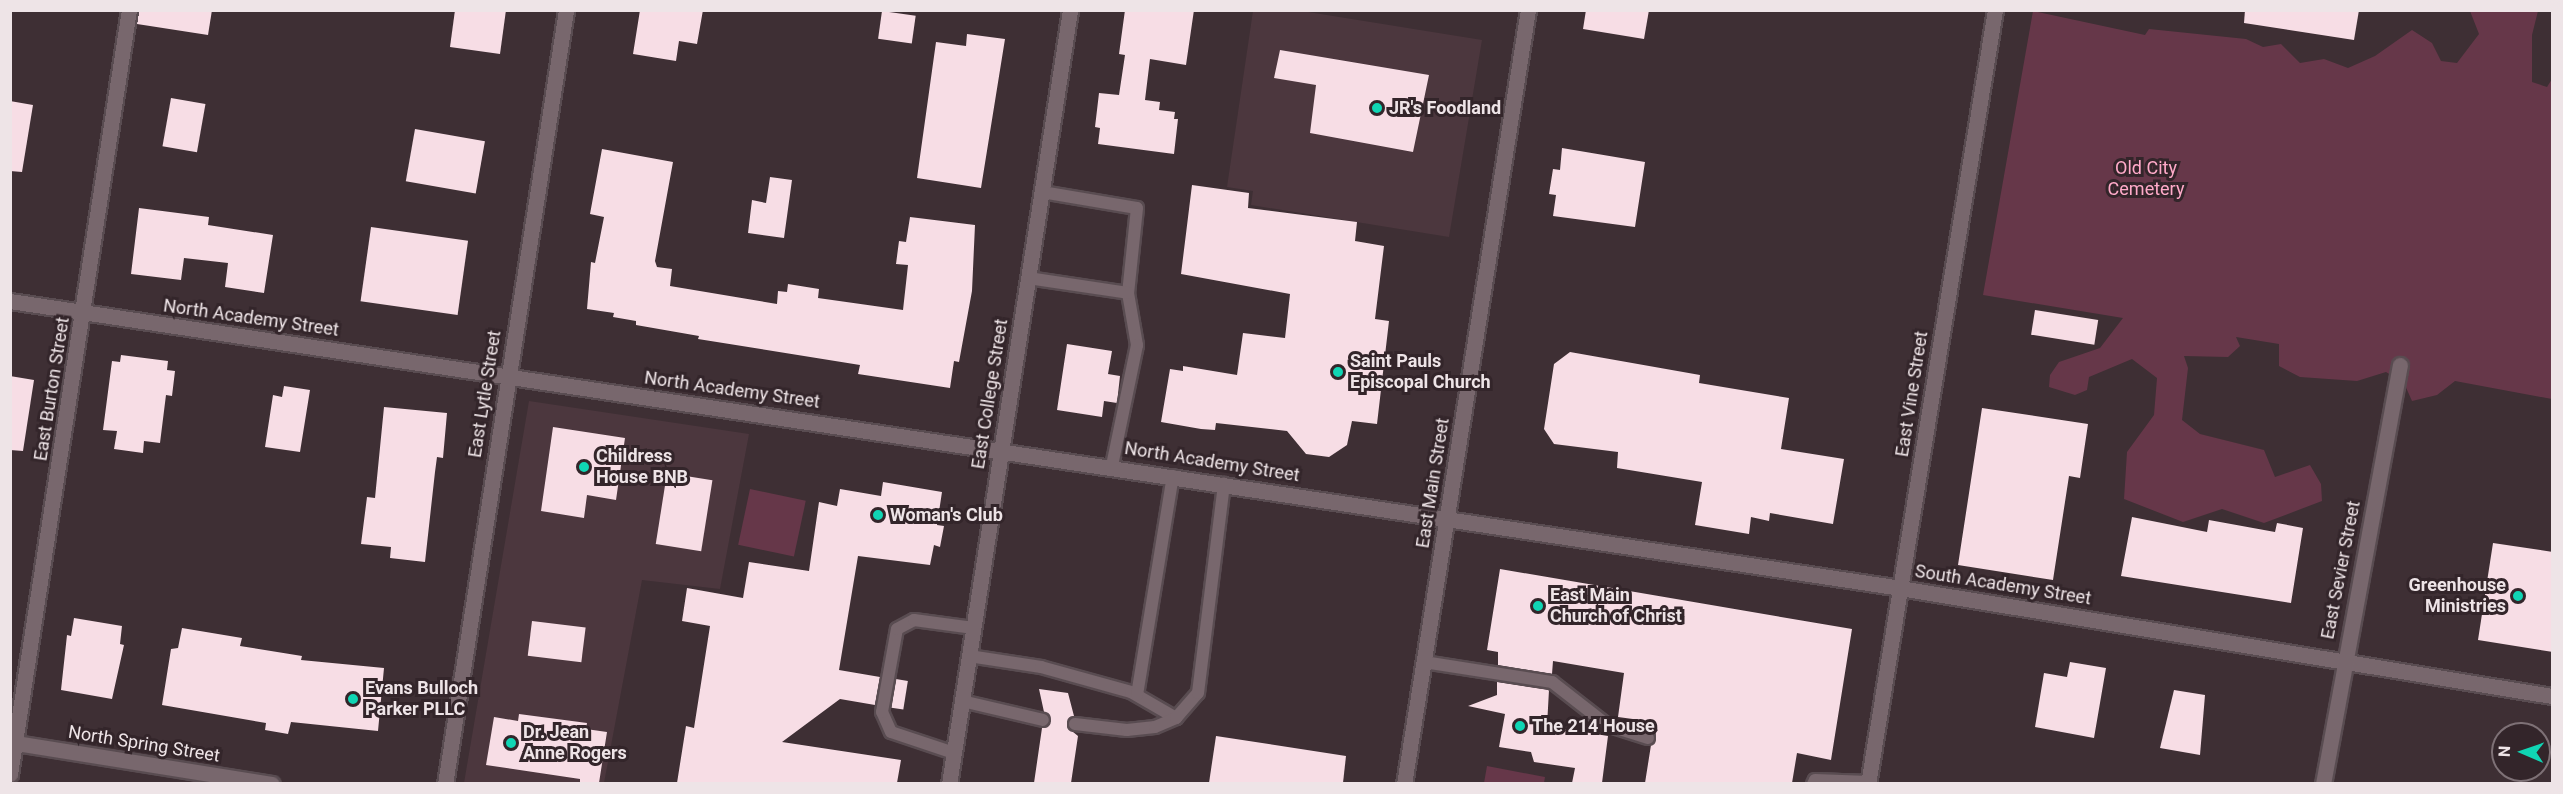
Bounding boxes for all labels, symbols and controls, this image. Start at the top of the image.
place label: JR's Foodland [1389,97,1501,119]
marker: JR's Foodland [1370,101,1384,115]
park label: Old City Cemetery [2108,158,2184,201]
street label: North Academy Street [162,295,340,341]
street label: East Burton Street [30,316,74,462]
street label: East College Street [967,317,1013,471]
street label: East Lytle Street [464,329,506,459]
street label: East Vine Street [1891,330,1933,458]
place label: Saint Pauls Episcopal Church [1350,351,1491,394]
marker: Saint Pauls Episcopal Church [1331,365,1345,379]
street label: North Academy Street [643,367,821,413]
street label: East Main Street [1412,416,1454,550]
street label: North Academy Street [1123,438,1301,486]
place label: Childress House BNB [596,446,688,488]
marker: Childress House BNB [577,460,591,474]
street label: East Sevier Street [2317,499,2365,641]
place label: Woman's Club [890,504,1003,526]
marker: Woman's Club [871,508,885,522]
street label: South Academy Street [1913,560,2093,610]
place label: Greenhouse Ministries [2408,575,2506,618]
place label: East Main Church of Christ [1550,585,1682,628]
marker: Greenhouse Ministries [2511,589,2525,603]
marker: East Main Church of Christ [1531,599,1545,613]
place label: Evans Bulloch Parker PLLC [365,678,478,720]
marker: Evans Bulloch Parker PLLC [346,692,360,706]
place label: The 214 House [1532,715,1655,737]
marker: The 214 House [1513,719,1527,733]
street label: North Spring Street [67,721,221,767]
place label: Dr. Jean Anne Rogers [523,722,627,764]
north arrow [2491,722,2551,782]
marker: Dr. Jean Anne Rogers [504,736,518,750]
text: N [2495,745,2514,757]

